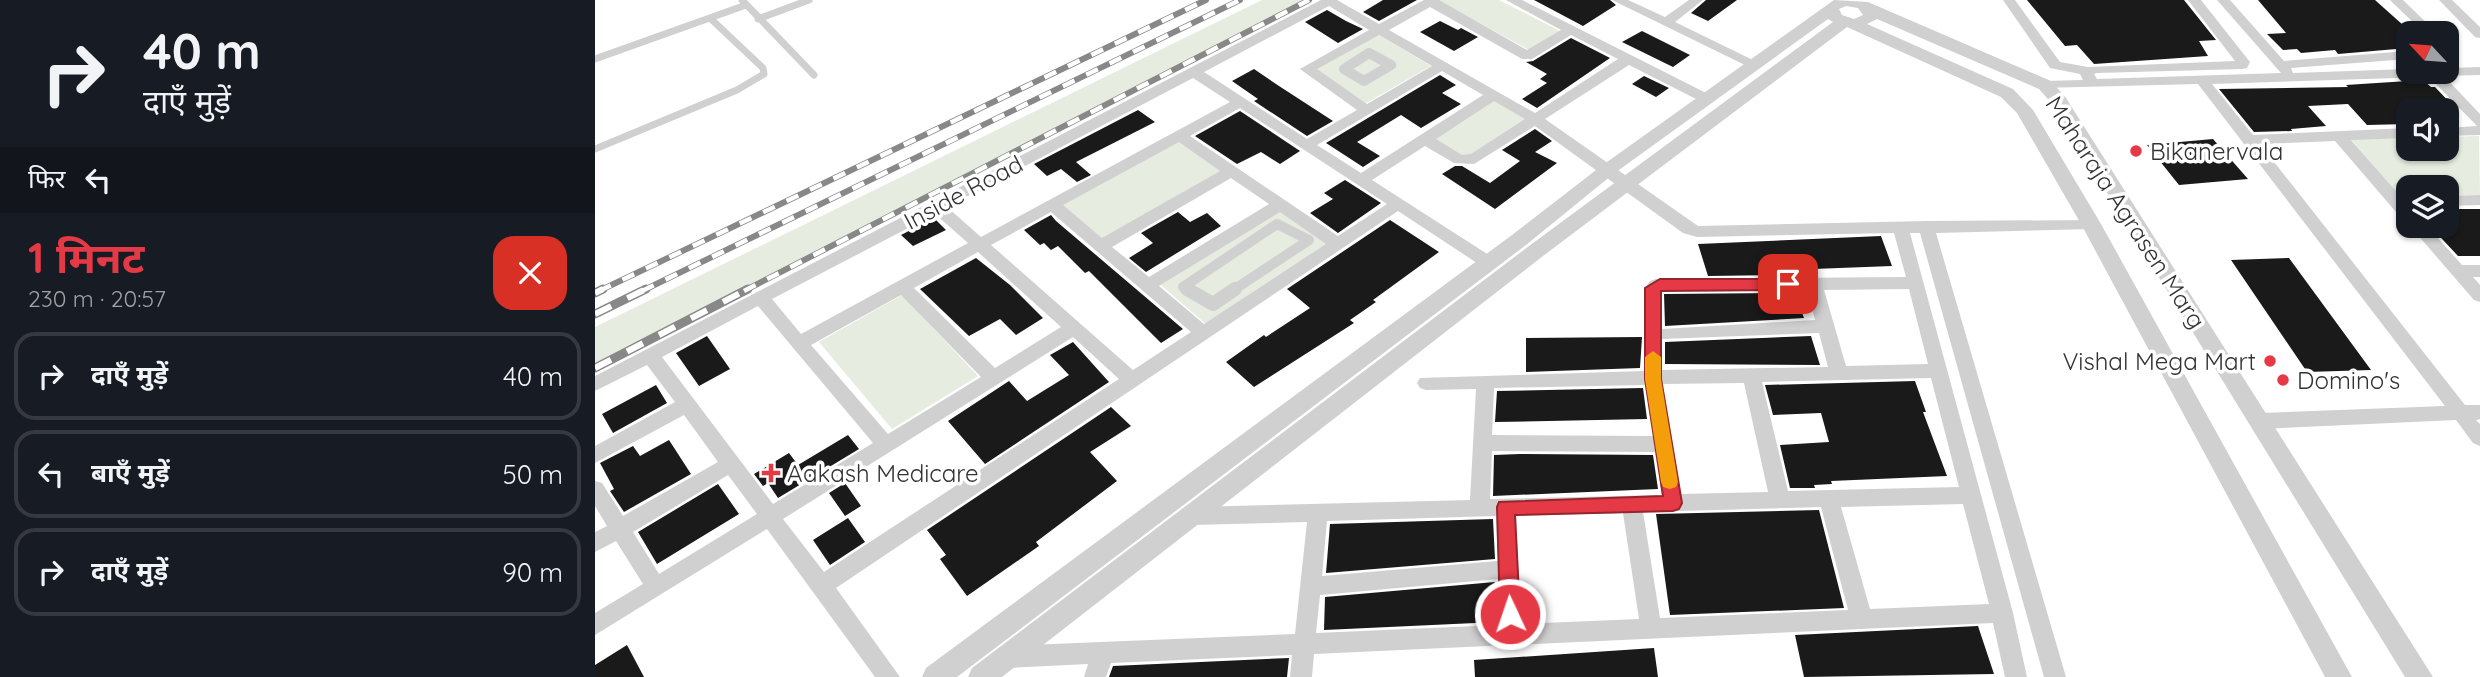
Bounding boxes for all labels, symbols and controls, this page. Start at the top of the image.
text: 40 m [143,20,261,81]
north arrow [2396,21,2459,84]
map controls [2396,21,2459,238]
icon: right [28,28,119,119]
text: दाएँ मुड़ें [143,81,231,121]
street label: Maharaja Agrasen Marg [2040,90,2212,334]
button: sound [2396,98,2459,161]
place label: Bikanervala [2150,136,2283,166]
marker: Bikanervala [2128,143,2144,159]
street label: Inside Road [898,148,1028,236]
icon: left [79,161,117,199]
text: फिर [28,162,65,195]
button: layers [2396,175,2459,238]
text: 1 मिनट [28,231,144,284]
button: close [493,236,567,310]
pin [1758,254,1818,314]
icon: arrive [1769,265,1807,303]
text: 230 m · 20:57 [28,284,166,313]
place label: Vishal Mega Mart [2062,346,2256,376]
marker: Vishal Mega Mart [2262,353,2278,369]
icon: right [32,357,70,395]
text: दाएँ मुड़ें [91,358,168,391]
text: 40 m [503,360,563,393]
place label: Domino's [2297,365,2400,395]
marker: Domino's [2275,372,2291,388]
icon: left [32,455,70,493]
text: बाएँ मुड़ें [91,456,170,489]
text: 50 m [503,458,563,491]
place label: Aakash Medicare [787,458,979,488]
marker: Aakash Medicare [761,463,781,483]
icon: right [32,553,70,591]
text: दाएँ मुड़ें [91,554,168,587]
text: 90 m [502,556,563,589]
position arrow [1473,577,1547,651]

